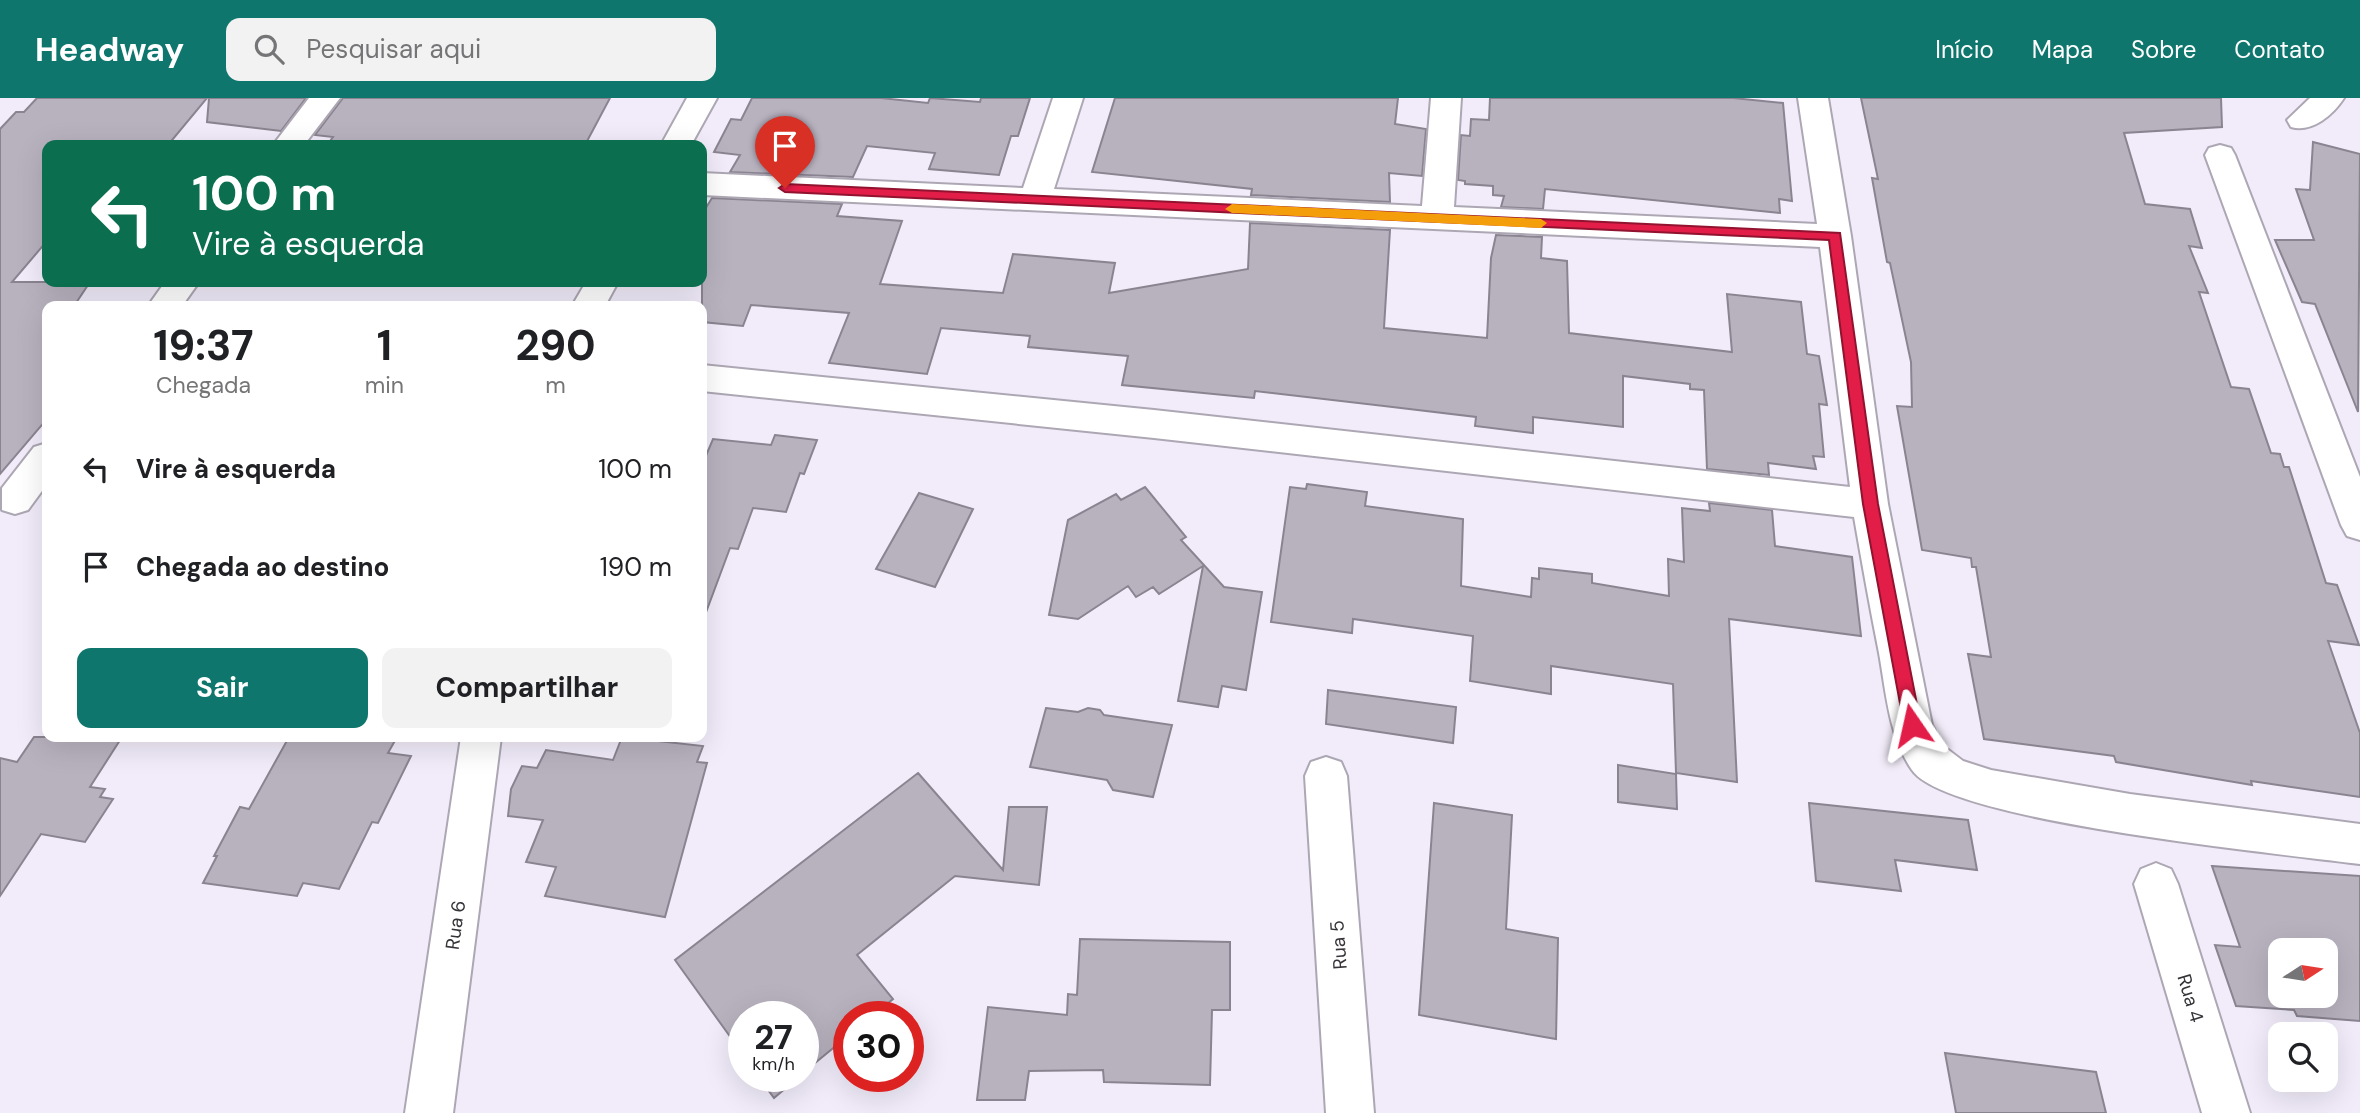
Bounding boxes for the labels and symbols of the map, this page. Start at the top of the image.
pin [755,116,815,188]
position arrow [1875,688,1949,762]
street label: Rua 6 [440,899,471,951]
street label: Rua 5 [1324,920,1353,970]
north arrow [2268,938,2338,1008]
street label: Rua 4 [2171,971,2210,1025]
speed limit sign: 30 [833,1001,924,1092]

